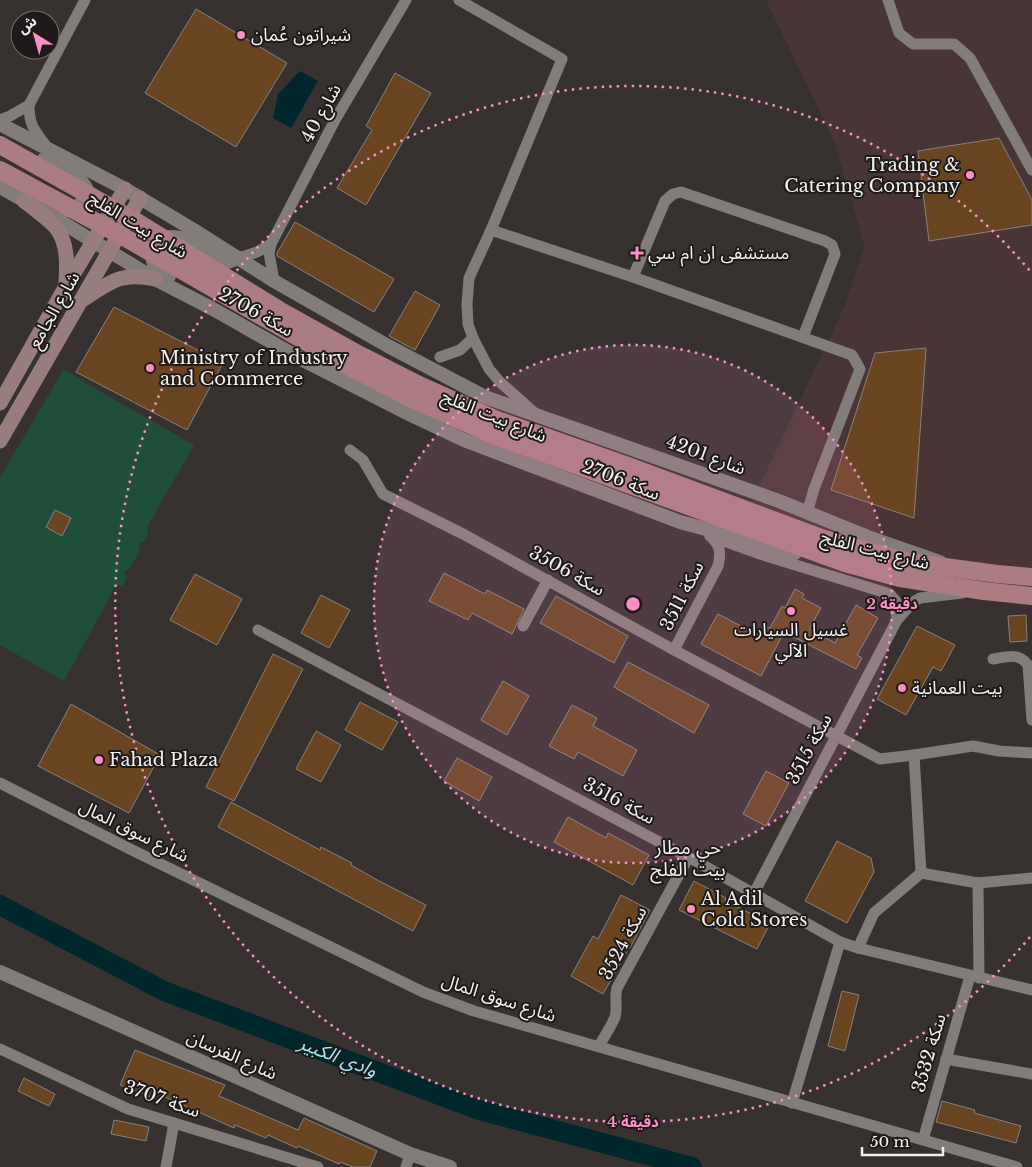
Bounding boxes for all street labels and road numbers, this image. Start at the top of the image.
street label: 40 شارع [296,80,349,148]
street label: شارع بيت الفلج [83,187,191,266]
street label: شارع الجامع [23,268,87,354]
street label: سكة 2706 [215,283,297,341]
street label: شارع بيت الفلج [437,385,550,450]
street label: شارع 4201 [662,431,749,482]
street label: سكة 2706 [579,455,663,505]
street label: شارع بيت الفلج [817,526,932,577]
street label: سكة 3506 [525,541,609,601]
street label: سكة 3511 [655,558,709,634]
street label: سكة 3515 [781,710,837,788]
street label: سكة 3516 [579,773,659,829]
street label: شارع سوق المال [74,795,192,870]
street label: سكة 3524 [594,902,652,984]
street label: شارع سوق المال [438,969,559,1030]
street label: سكة 3532 [907,1011,951,1095]
street label: شارع الفرسان [182,1025,281,1087]
street label: سكة 3707 [121,1076,203,1122]

